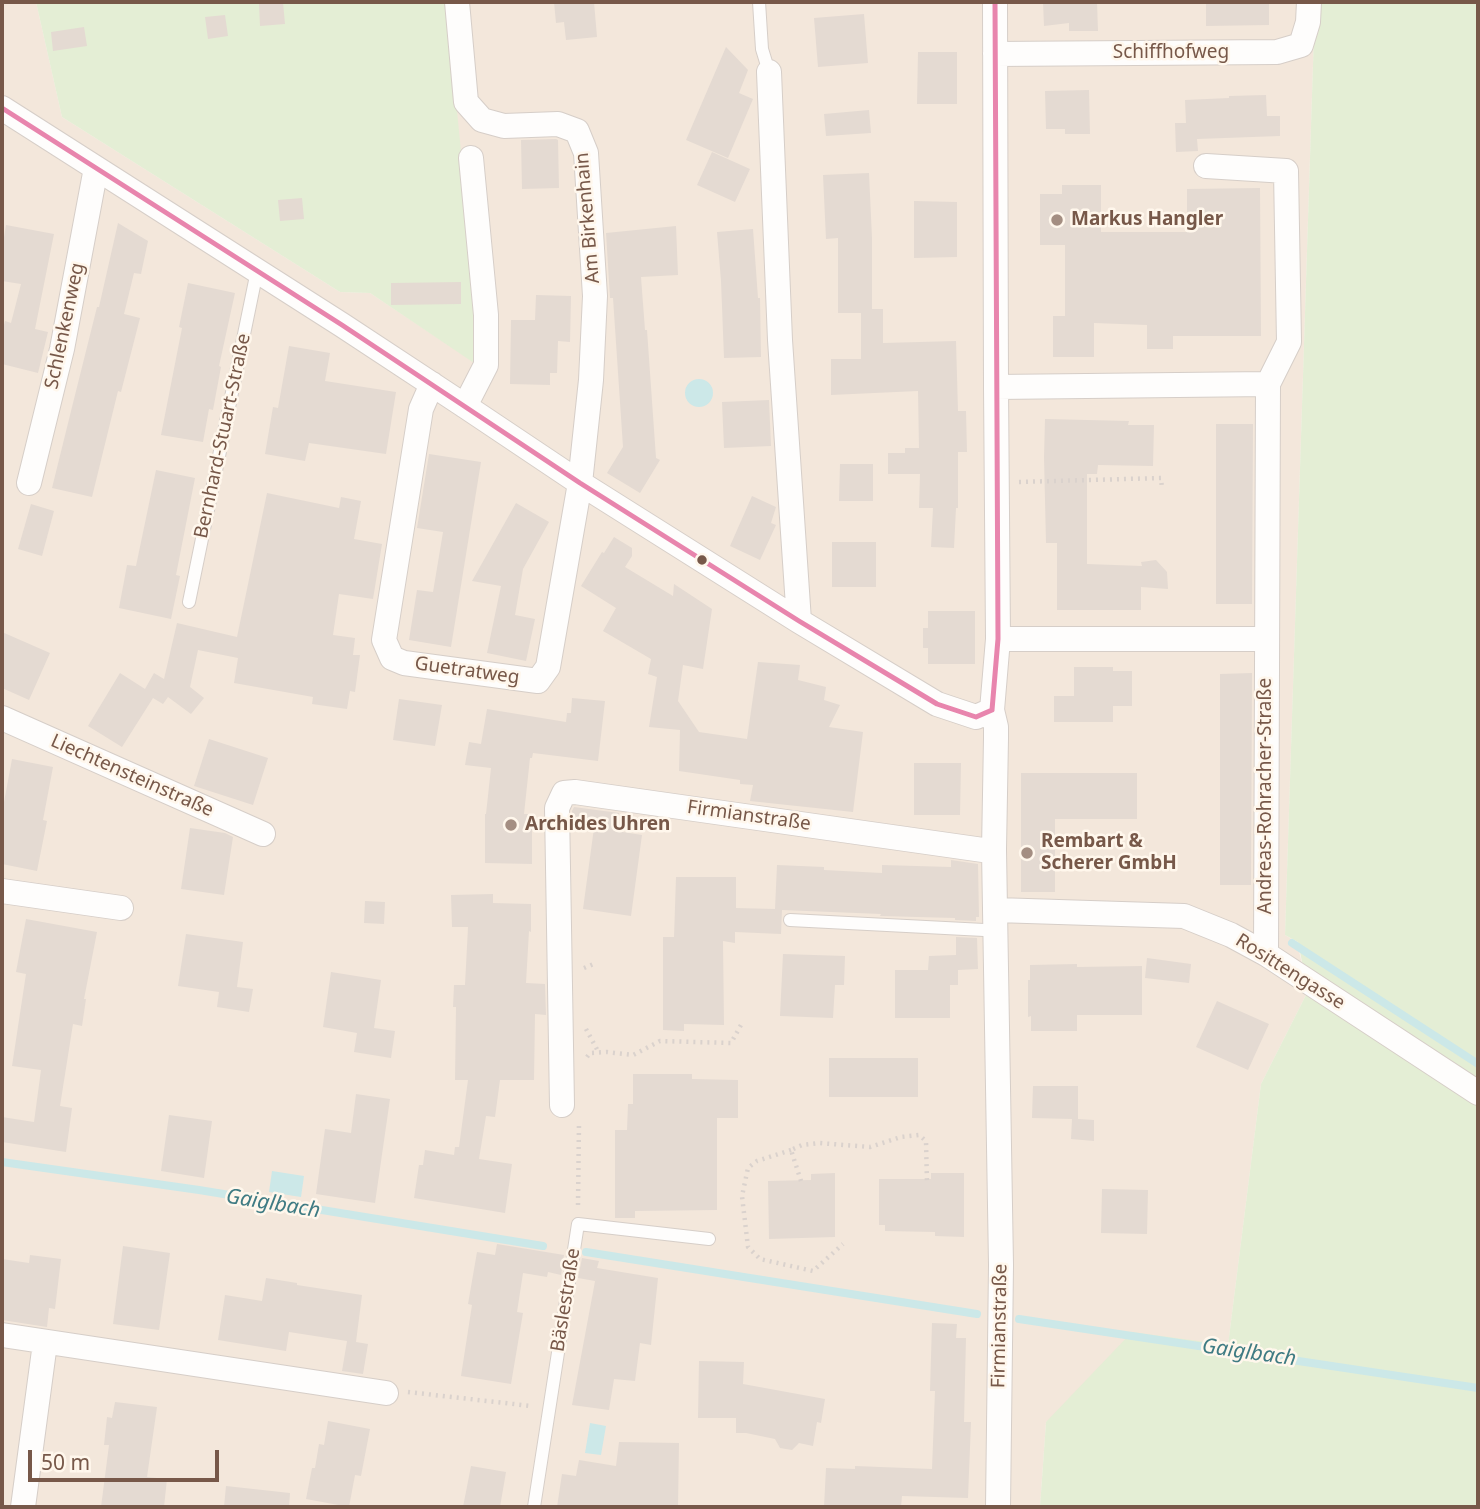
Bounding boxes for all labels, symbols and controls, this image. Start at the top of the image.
street label: Schiffhofweg [1113,42,1229,64]
street label: Am Birkenhain [571,151,605,285]
place label: Markus Hangler [1071,209,1223,231]
marker: Markus Hangler [1049,212,1065,228]
street label: Schlenkenweg [40,261,90,391]
street label: Bernhard-Stuart-Straße [190,331,256,541]
unlabelled marker [695,553,709,567]
street label: Guetratweg [413,652,521,690]
street label: Andreas-Rohracher-Straße [1255,678,1277,914]
street label: Liechtensteinstraße [47,730,217,822]
street label: Firmianstraße [686,796,812,836]
place label: Archides Uhren [525,814,670,836]
marker: Archides Uhren [503,817,519,833]
place label: Rembart & Scherer GmbH [1041,831,1177,875]
marker: Rembart & Scherer GmbH [1019,845,1035,861]
street label: Rosittengasse [1231,929,1349,1015]
water label: Gaiglbach [224,1184,322,1224]
street label: Bäslestraße [547,1247,585,1353]
street label: Firmianstraße [988,1264,1012,1388]
water label: Gaiglbach [1200,1334,1298,1372]
scale bar [32,1436,222,1480]
text: 50 m [41,1448,90,1476]

